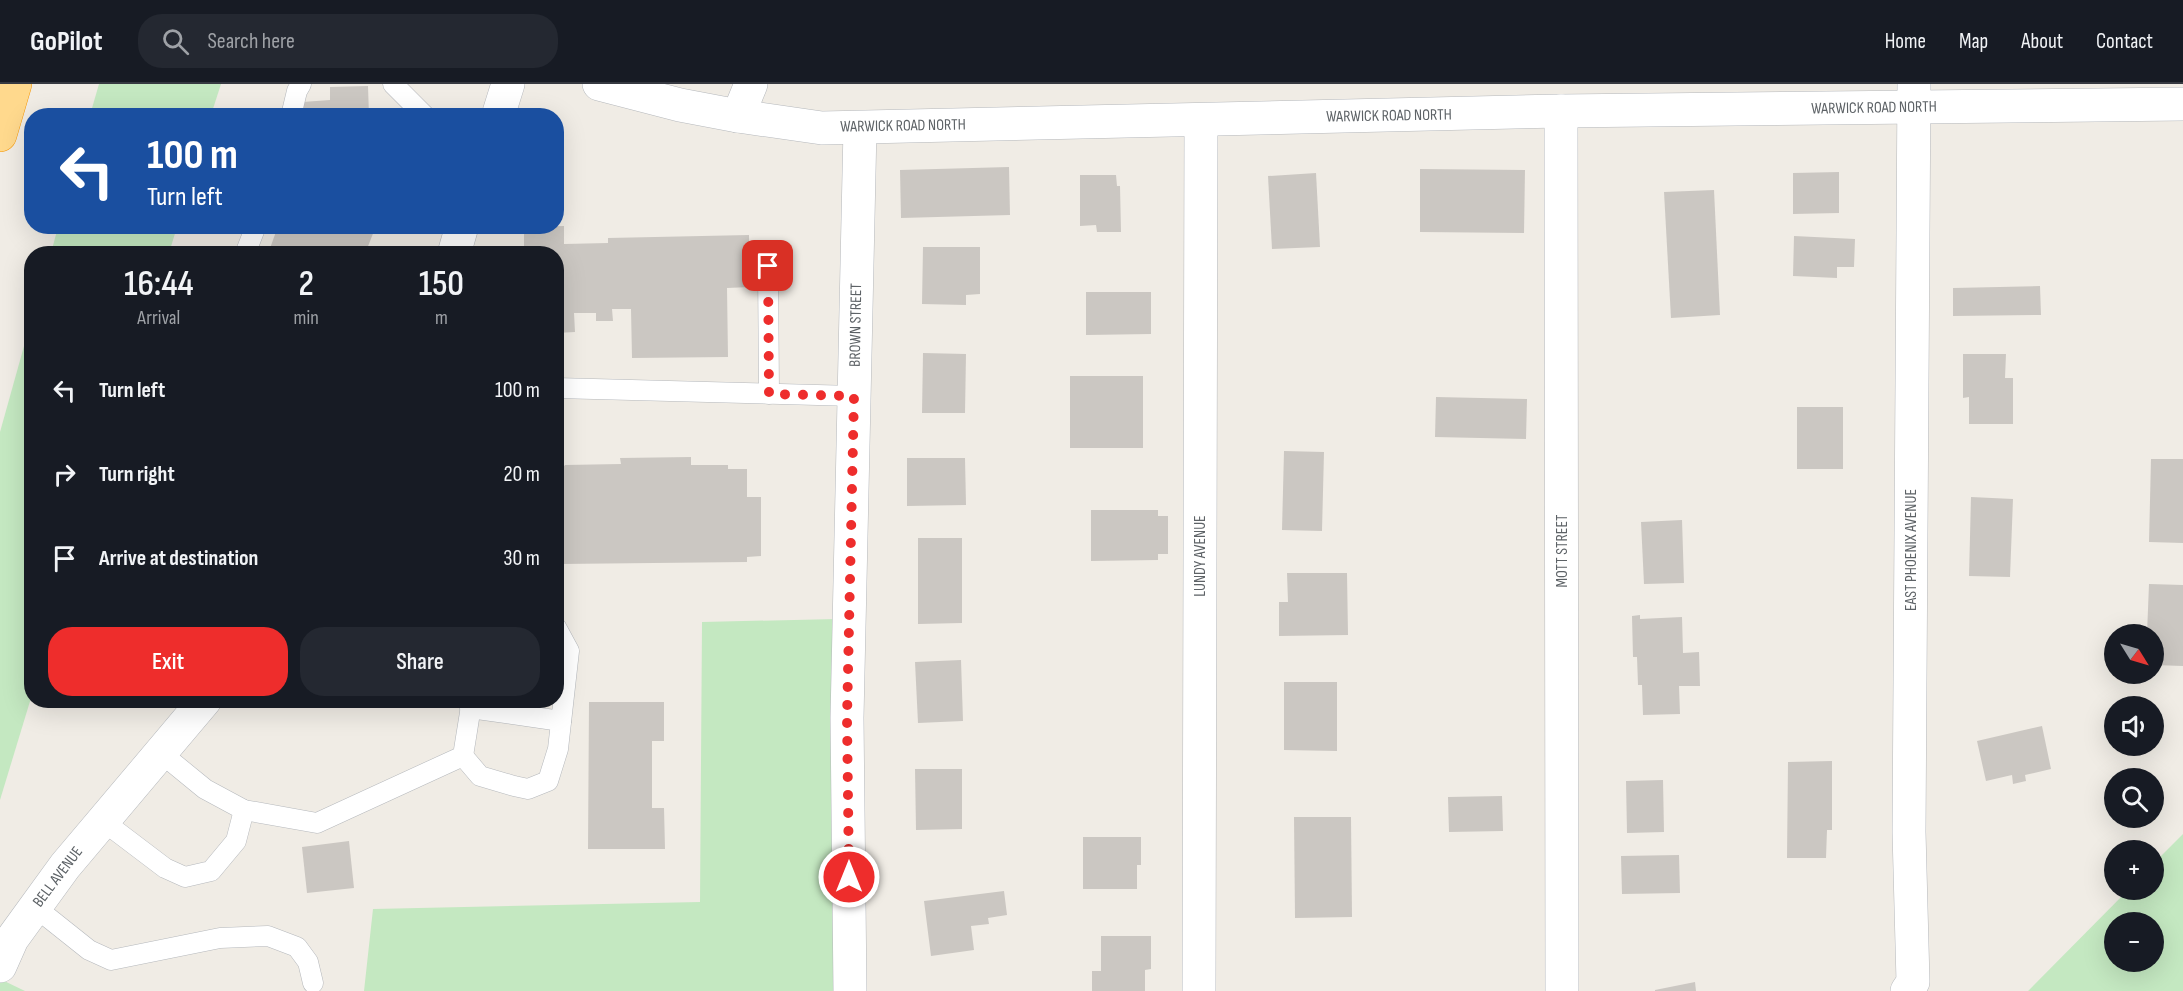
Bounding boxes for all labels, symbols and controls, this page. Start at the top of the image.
search box [138,14,558,68]
text: GoPilot [30,25,102,58]
icon: search [159,25,192,58]
text: Search here [207,28,295,55]
text: Home [1885,29,1926,54]
text: Map [1959,29,1988,54]
text: About [2021,29,2063,54]
text: Contact [2096,29,2153,54]
street label: WARWICK ROAD NORTH [1811,97,1937,119]
street label: WARWICK ROAD NORTH [1326,105,1452,127]
street label: WARWICK ROAD NORTH [840,115,966,137]
text: 100 m [147,130,238,181]
icon: left [48,132,126,210]
text: Turn left [147,181,223,213]
pin [742,240,793,291]
icon: arrive [751,249,784,282]
text: 16:44 [124,263,194,306]
text: 2 [298,263,314,306]
text: 150 [419,263,464,306]
street label: BROWN STREET [846,283,866,367]
text: Arrival [137,306,180,330]
text: min [294,306,319,330]
text: m [435,306,448,330]
icon: left [48,374,81,407]
text: Turn left [99,377,165,404]
text: 100 m [495,377,540,404]
icon: right [48,458,81,491]
text: Turn right [99,461,175,488]
text: 20 m [504,461,540,488]
street label: EAST PHOENIX AVENUE [1902,489,1921,611]
street label: MOTT STREET [1553,514,1572,588]
street label: LUNDY AVENUE [1191,515,1210,597]
icon: arrive [48,542,81,575]
text: Arrive at destination [99,545,258,572]
text: 30 m [503,545,540,572]
north arrow [2104,624,2164,684]
map controls [2104,624,2164,972]
button: Exit [48,627,288,696]
button: Share [300,627,540,696]
button: sound [2104,696,2164,756]
button: search [2104,768,2164,828]
button: + [2104,840,2164,900]
street label: BELL AVENUE [29,843,87,911]
position arrow [817,845,881,909]
button: − [2104,912,2164,972]

